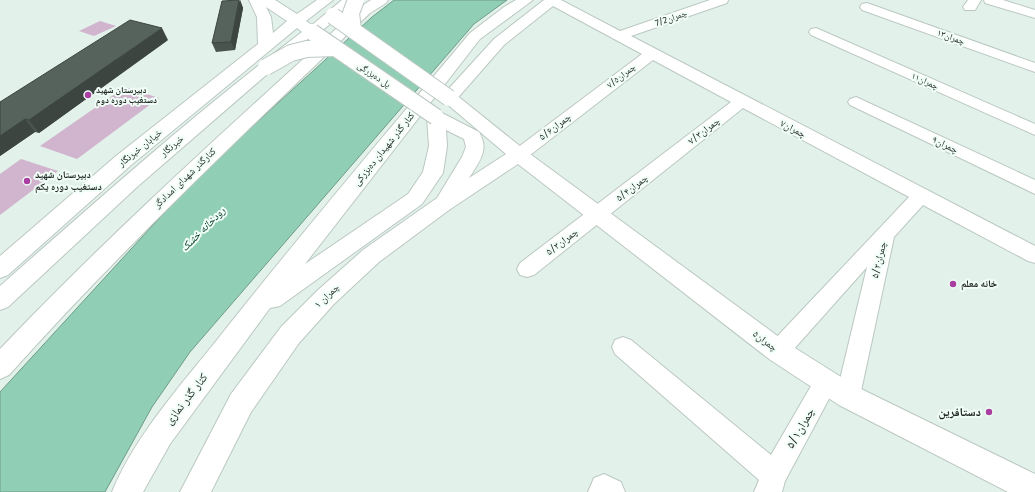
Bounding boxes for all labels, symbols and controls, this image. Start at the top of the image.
street label: 7/2چمران [654,8,689,29]
street label: چمران۱۳ [936,27,966,47]
street label: پل ده‌بزرگی [355,60,393,91]
street label: چمران۷/۵ [605,62,638,91]
street label: چمران۱۱ [910,71,940,92]
place label: دبیرستان شهید دستغیب دوره دوم [96,85,157,107]
marker: دبیرستان شهید دستغیب دوره دوم [83,90,93,100]
street label: کنار گذر شهیدان ده‌بزرکی [351,110,417,188]
street label: چمران۵/۶ [537,111,574,143]
street label: چمران۷/۳ [686,115,723,147]
street label: چمران۷ [778,117,808,141]
street label: خیابان خبرنگار [115,126,165,170]
street label: خبرنگار [157,132,187,160]
street label: چمران۹ [930,134,960,156]
street label: کنارگذر شهدای امدادگر [151,145,219,211]
place label: دبیرستان شهید دستغیب دوره یکم [35,169,102,194]
street label: چمران۵/۴ [614,172,651,204]
marker: دبیرستان شهید دستغیب دوره یکم [22,176,32,186]
water label: رودخانه خشک [178,204,228,254]
street label: چمران۵/۳ [544,226,581,258]
street label: چمران۵/۲ [869,240,889,279]
place label: خانه معلم [961,278,998,291]
marker: خانه معلم [948,279,958,289]
street label: چمران ۱ [312,281,342,311]
street label: چمران۵ [750,328,780,354]
street label: کنار گذر نمازی [162,371,210,427]
street label: چمران۵/۱ [783,405,817,451]
place label: دستافرین [938,405,981,420]
marker: دستافرین [984,407,994,417]

